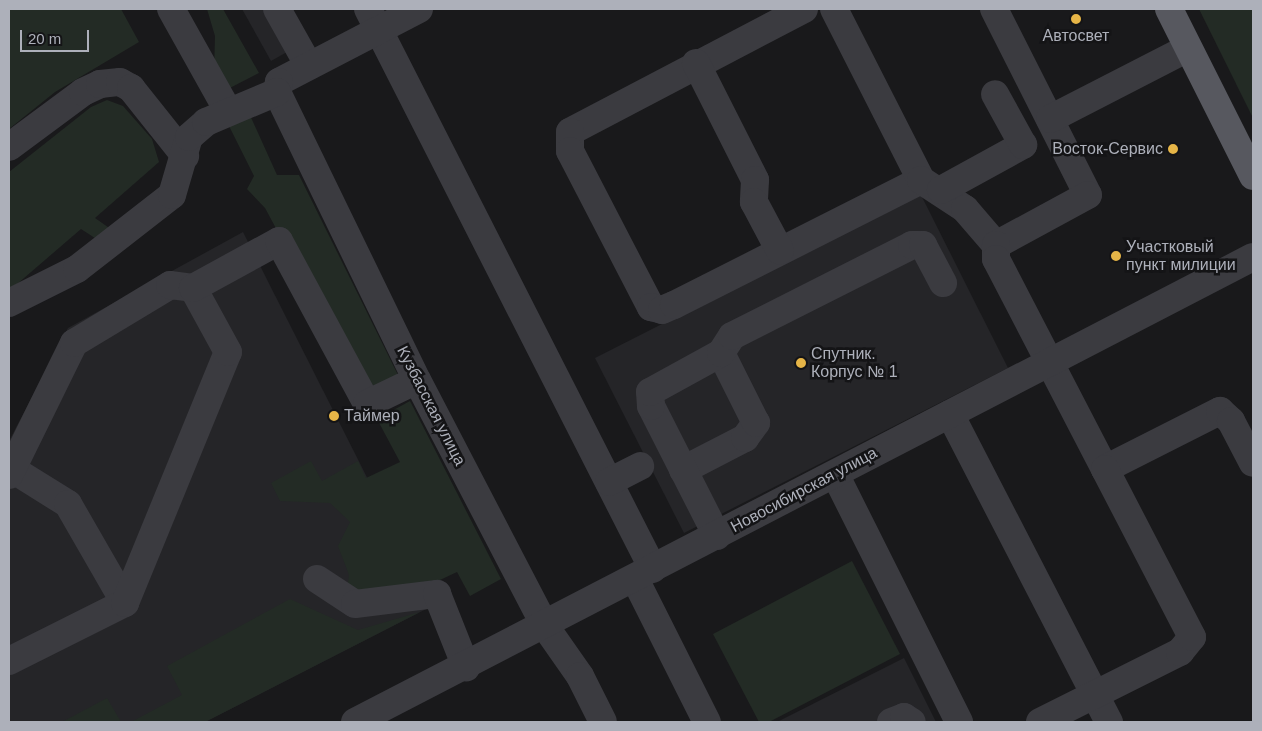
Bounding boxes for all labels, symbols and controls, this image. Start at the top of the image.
marker: Автосвет [1070,13,1082,25]
scale bar [22,20,91,52]
place label: Автосвет [1043,26,1109,46]
text: 20 m [28,30,61,47]
place label: Восток-Сервис [1052,139,1163,159]
marker: Восток-Сервис [1167,143,1179,155]
place label: Участковый пункт милиции [1126,237,1236,275]
marker: Участковый пункт милиции [1110,250,1122,262]
street label: Кузбасская улица [393,343,469,469]
place label: Спутник. Корпус № 1 [811,344,898,382]
marker: Спутник. Корпус № 1 [795,357,807,369]
place label: Таймер [344,406,400,426]
marker: Таймер [328,410,340,422]
street label: Новосибирская улица [728,443,880,537]

